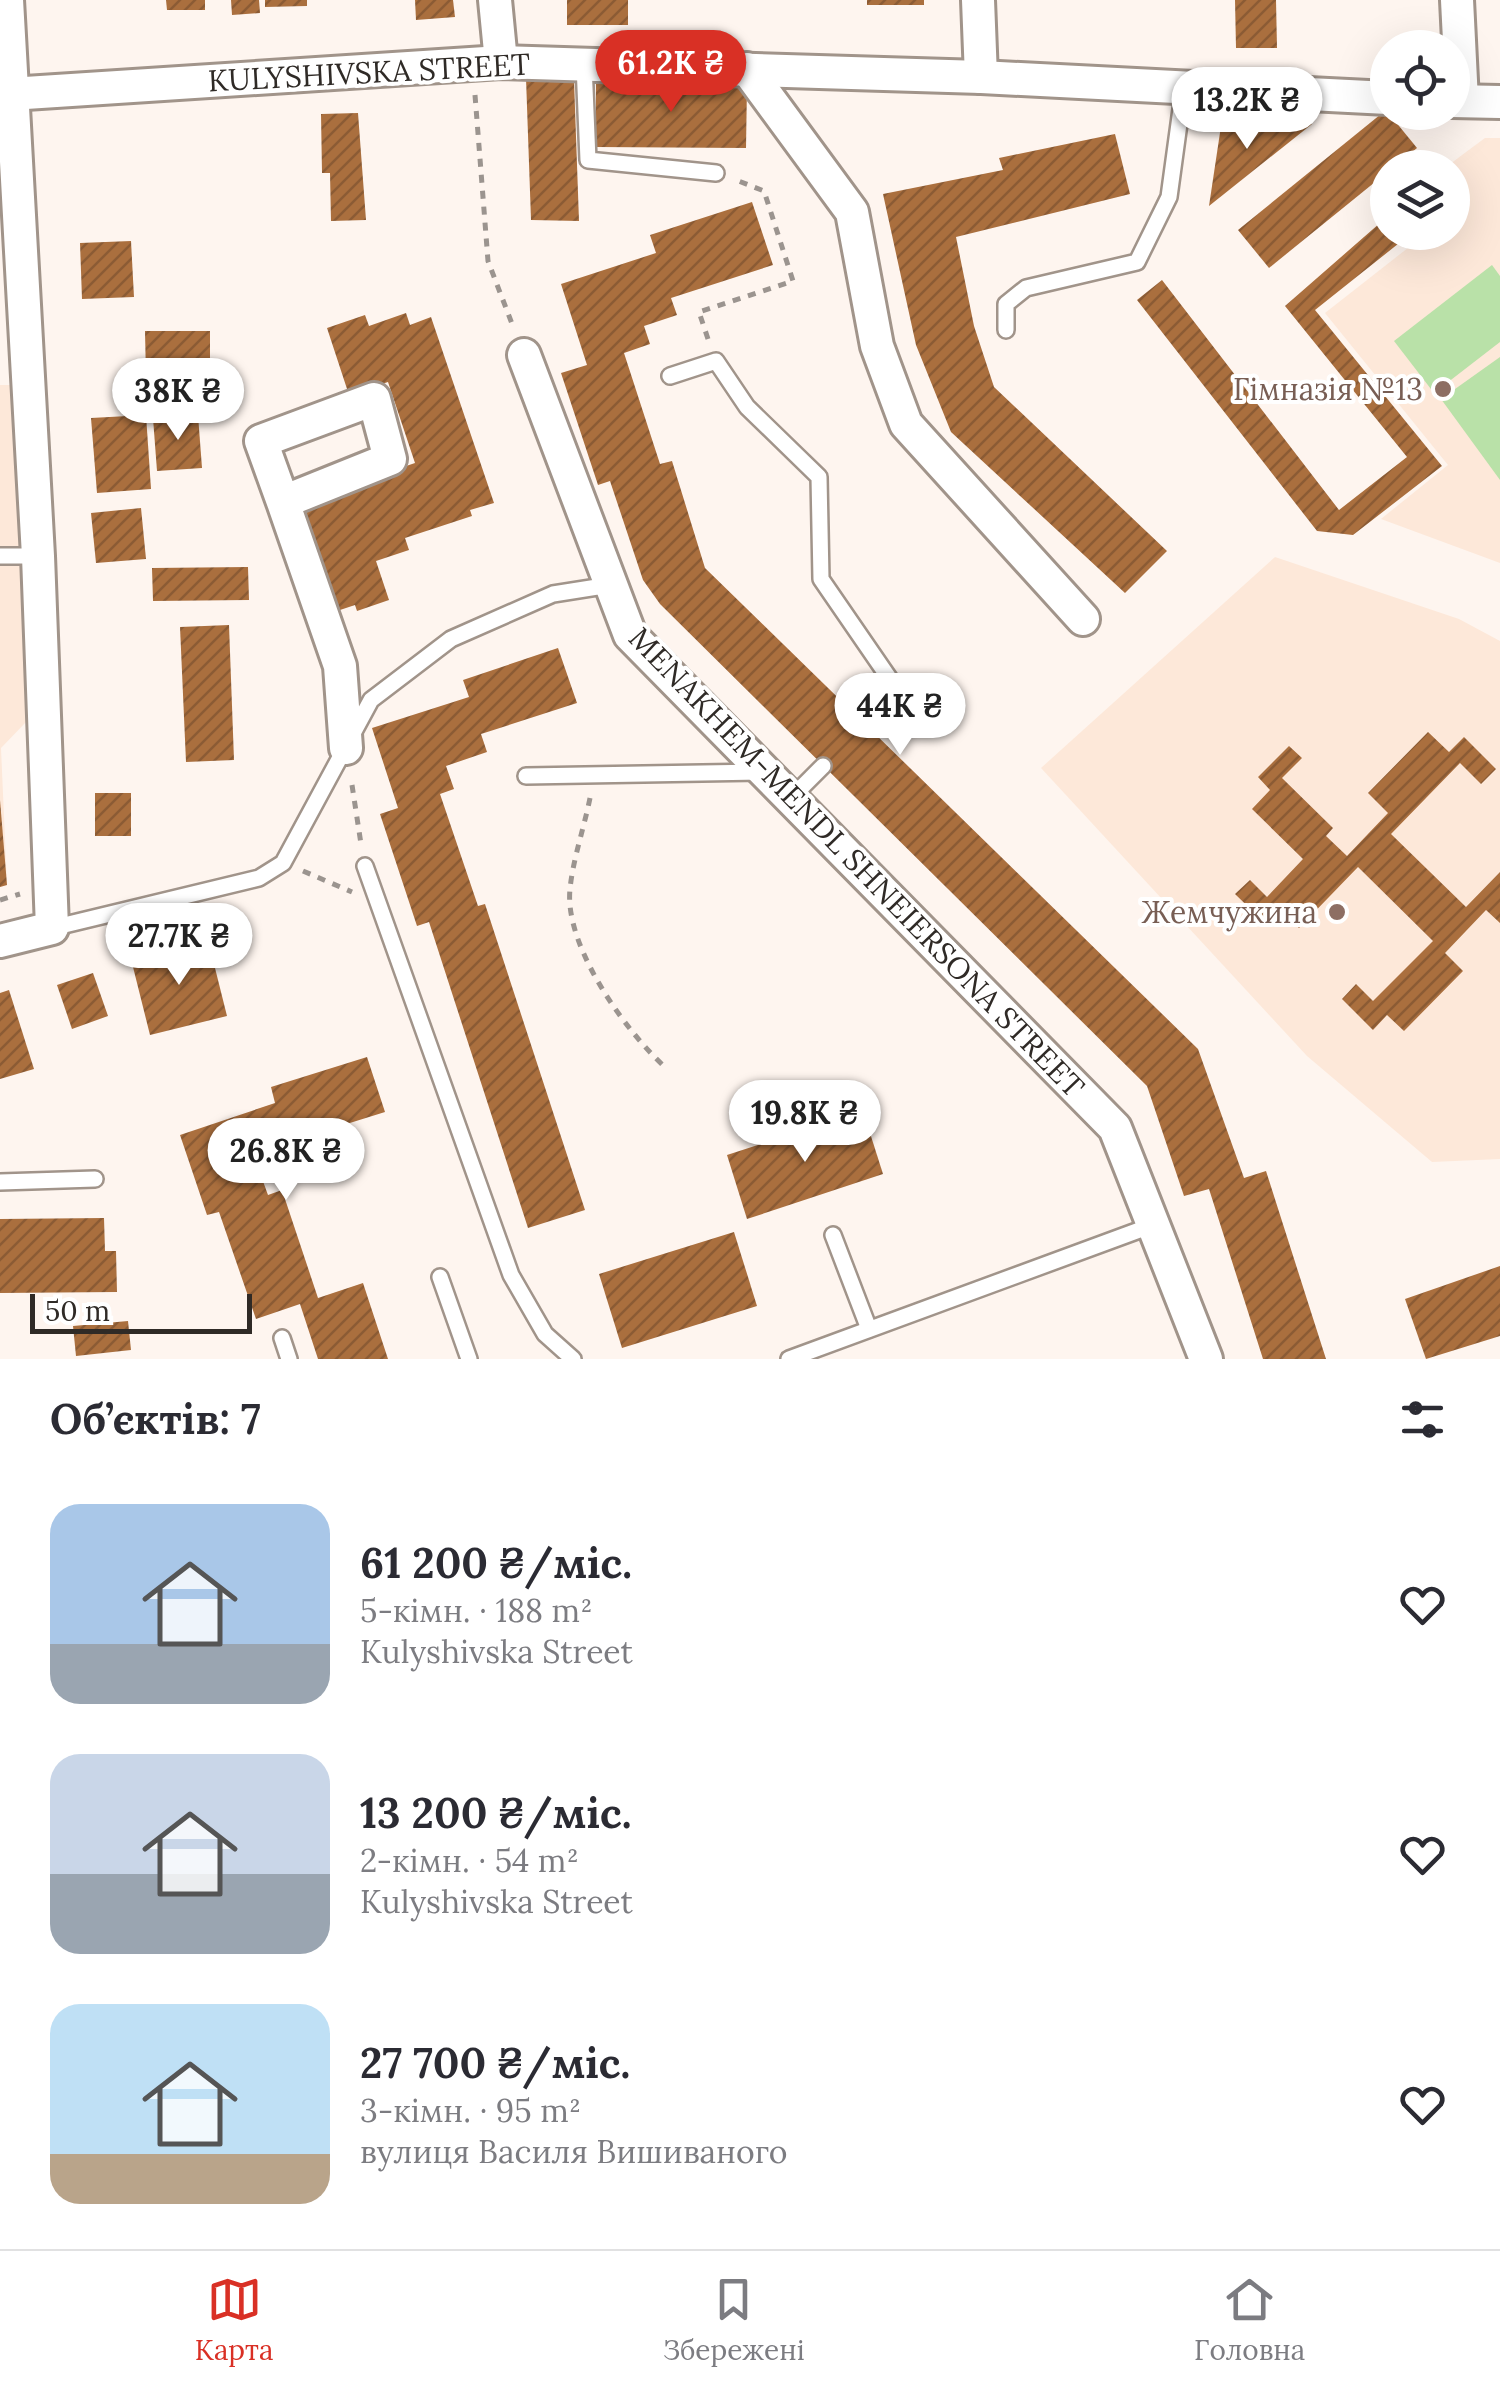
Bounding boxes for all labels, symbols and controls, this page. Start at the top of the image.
pin: 61.2K ₴ [579,30,763,115]
map controls [1370,30,1470,250]
button: locate [1370,30,1470,130]
text: 61.2K ₴ [617,42,725,83]
street label: KULYSHIVSKA STREET [207,45,531,99]
pin: 13.2K ₴ [1155,67,1339,152]
text: 13.2K ₴ [1194,79,1300,120]
button: layers [1370,150,1470,250]
pin: 38K ₴ [108,358,248,443]
text: 38K ₴ [134,370,222,411]
place label: Гімназія №13 [1233,370,1423,408]
marker: Гімназія №13 [1432,378,1454,400]
street label: MENAKHEM-MENDL SHNEIERSONA STREET [621,619,1093,1105]
pin: 44K ₴ [830,673,970,758]
text: 44K ₴ [857,685,943,726]
place label: Жемчужина [1142,893,1317,932]
marker: Жемчужина [1326,901,1348,923]
pin: 27.7K ₴ [87,903,271,988]
text: 27.7K ₴ [127,915,231,956]
pin: 19.8K ₴ [713,1080,897,1165]
text: 19.8K ₴ [751,1092,859,1133]
pin: 26.8K ₴ [194,1118,378,1203]
text: 26.8K ₴ [230,1130,342,1171]
scale bar [30,1289,252,1334]
text: 50 m [45,1293,110,1329]
text: Об’єктів: 7 [50,1392,261,1446]
icon: filters [1395,1392,1450,1447]
text: 61 200 ₴/міс. [360,1536,632,1590]
icon: home [130,1544,250,1664]
icon: heart [1395,1577,1450,1632]
text: 5-кімн. · 188 m² [360,1590,592,1631]
text: Kulyshivska Street [360,1631,633,1672]
text: 13 200 ₴/міс. [360,1786,632,1840]
icon: home [130,1794,250,1914]
icon: heart [1395,1827,1450,1882]
text: 2-кімн. · 54 m² [360,1840,579,1881]
text: Kulyshivska Street [360,1881,633,1922]
text: 27 700 ₴/міс. [360,2036,630,2090]
icon: home [130,2044,250,2164]
icon: heart [1395,2077,1450,2132]
text: 3-кімн. · 95 m² [360,2090,581,2131]
text: вулиця Василя Вишиваного [360,2131,787,2172]
tab: Карта [195,2272,273,2368]
tab: Збережені [663,2272,805,2368]
tab: Головна [1194,2272,1305,2368]

